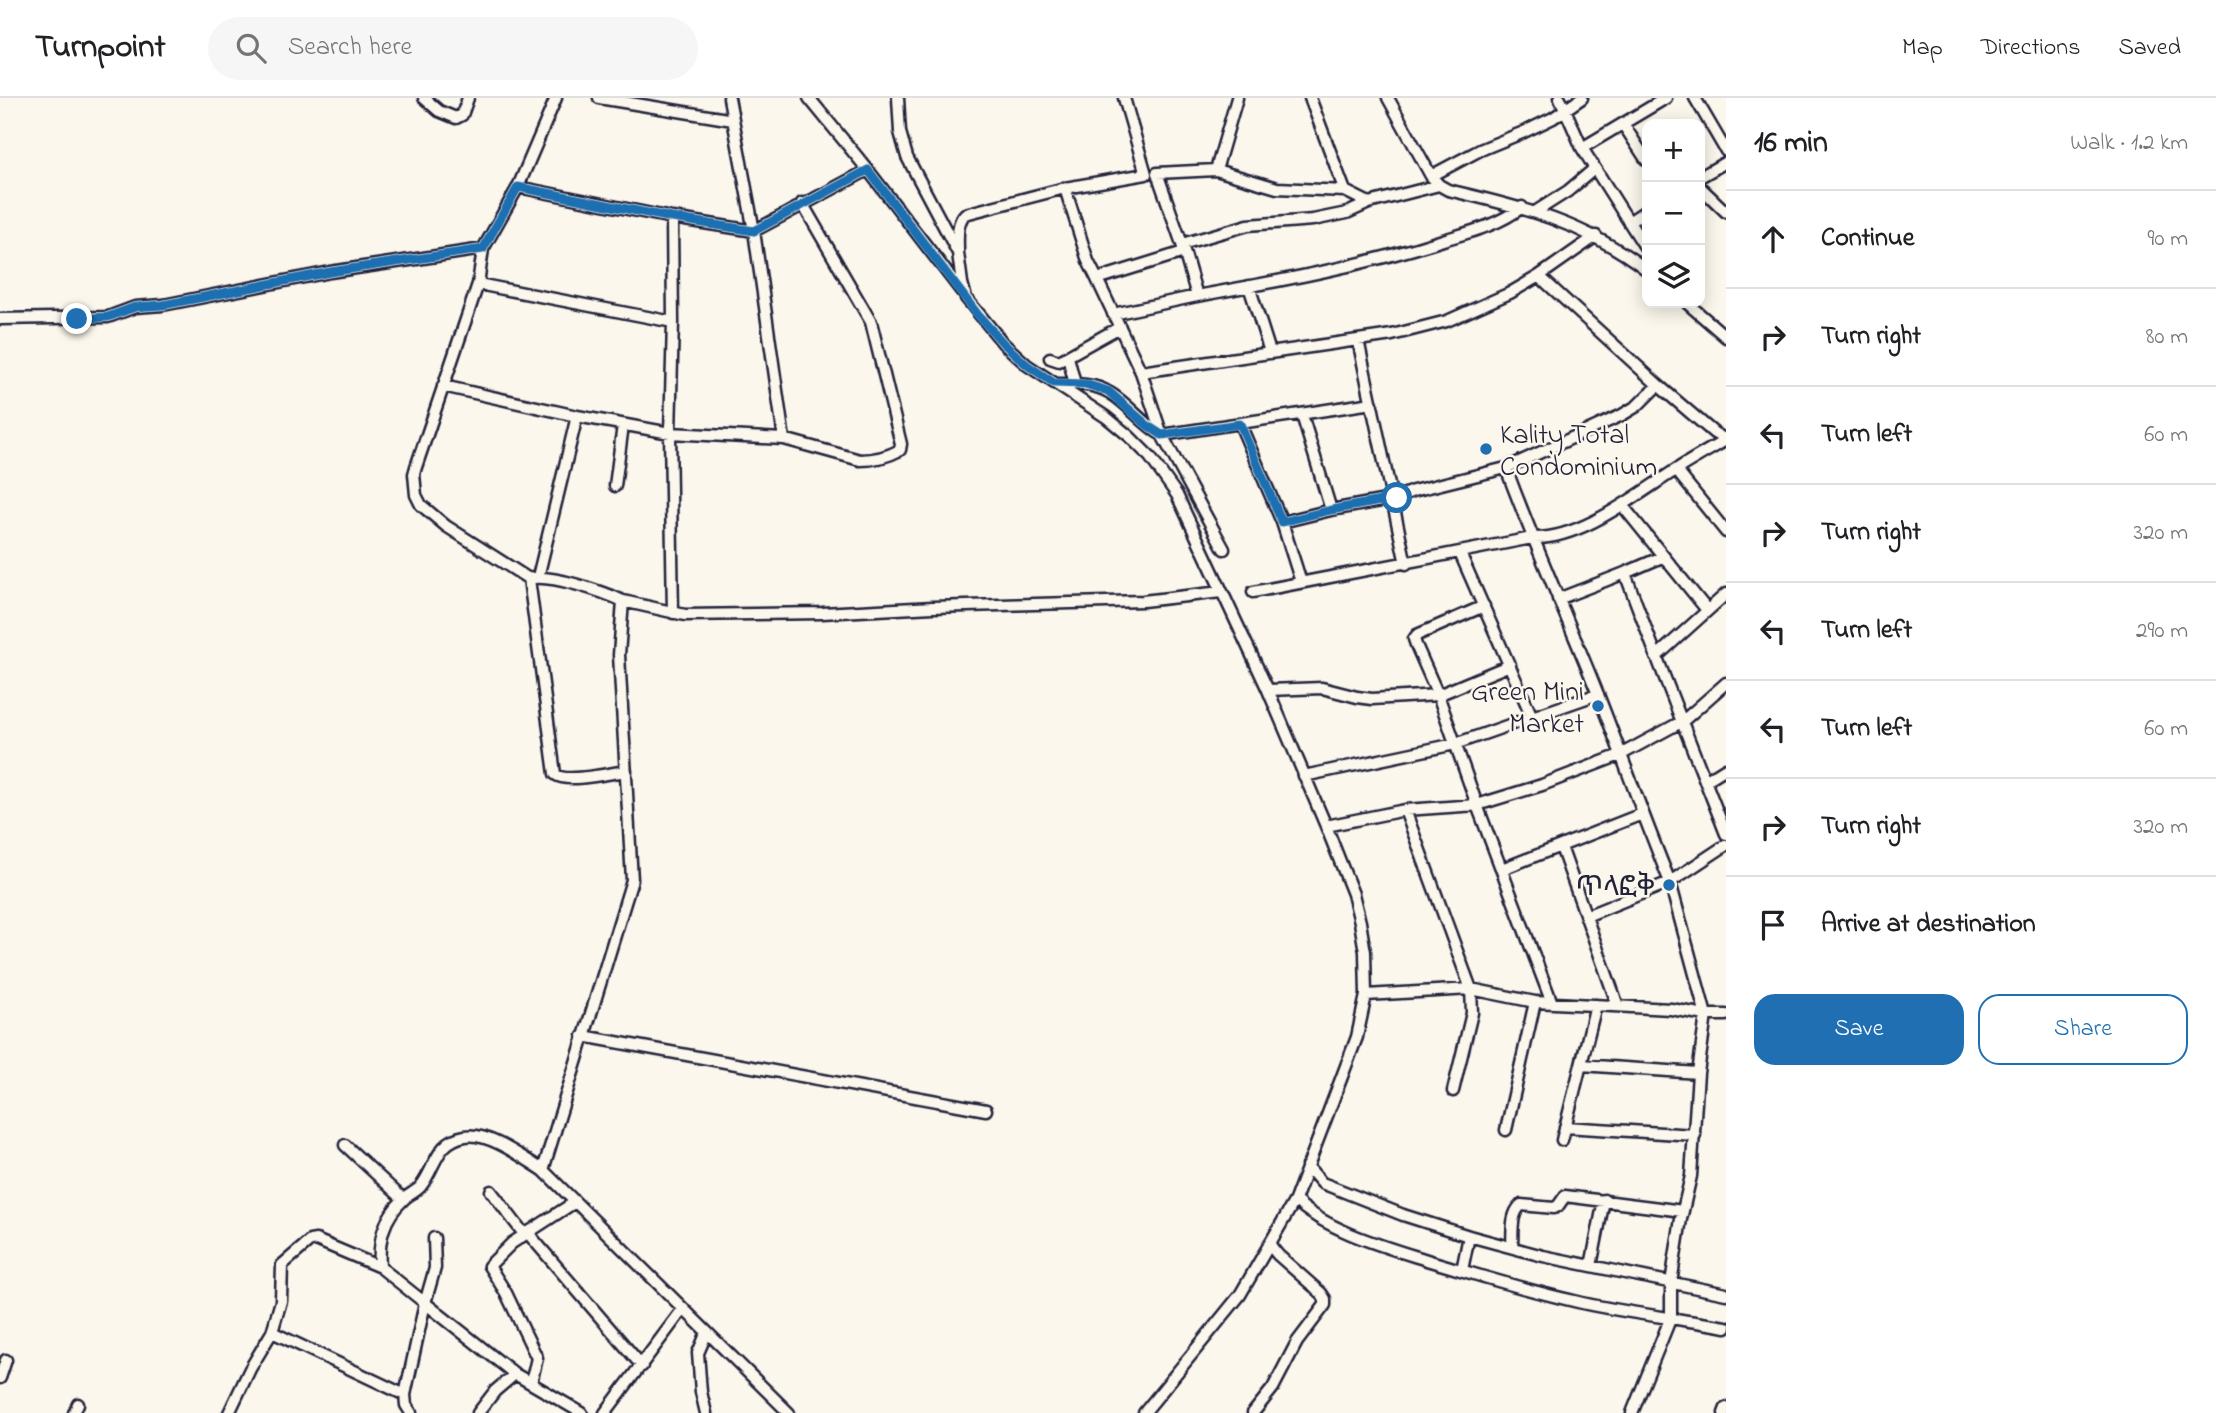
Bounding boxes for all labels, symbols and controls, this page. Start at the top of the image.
search box [208,17,698,80]
text: Turnpoint [35,24,166,72]
icon: search [232,29,270,67]
text: Search here [288,29,412,67]
text: Map [1902,31,1943,66]
text: Directions [1981,31,2080,66]
text: Saved [2118,31,2181,66]
map controls [1642,119,1705,308]
button: + [1642,119,1705,182]
text: 16 min [1754,122,1828,166]
text: Walk · 1.2 km [2070,127,2188,160]
button: − [1642,182,1705,245]
icon: ahead [1754,220,1792,258]
text: Continue [1821,220,1914,258]
text: 90 m [2148,223,2188,256]
button: layers [1642,245,1705,308]
route end [61,303,92,334]
icon: right [1754,318,1792,356]
text: Turn right [1821,318,1921,356]
text: 80 m [2146,321,2188,354]
place label: Kality Total Condominium [1500,416,1657,489]
icon: left [1754,416,1792,454]
text: Turn left [1821,416,1912,454]
text: 60 m [2144,419,2188,452]
marker: Kality Total Condominium [1478,441,1494,457]
route start [1381,482,1412,513]
icon: right [1754,514,1792,552]
text: Turn right [1821,514,1921,552]
text: 320 m [2134,517,2188,550]
icon: left [1754,612,1792,650]
text: Turn left [1821,612,1912,650]
text: 290 m [2136,615,2188,648]
place label: Green Mini Market [1471,673,1584,746]
marker: Green Mini Market [1590,698,1606,714]
icon: left [1754,710,1792,748]
text: Turn left [1821,710,1912,748]
text: 60 m [2144,713,2188,746]
icon: right [1754,808,1792,846]
text: Turn right [1821,808,1921,846]
text: 320 m [2134,811,2188,844]
place label: ጥላፎቅ [1576,868,1655,909]
marker: ጥላፎቅ [1661,877,1677,893]
icon: arrive [1754,906,1792,944]
text: Arrive at destination [1821,906,2036,944]
button: Save [1754,994,1964,1065]
button: Share [1978,994,2188,1065]

